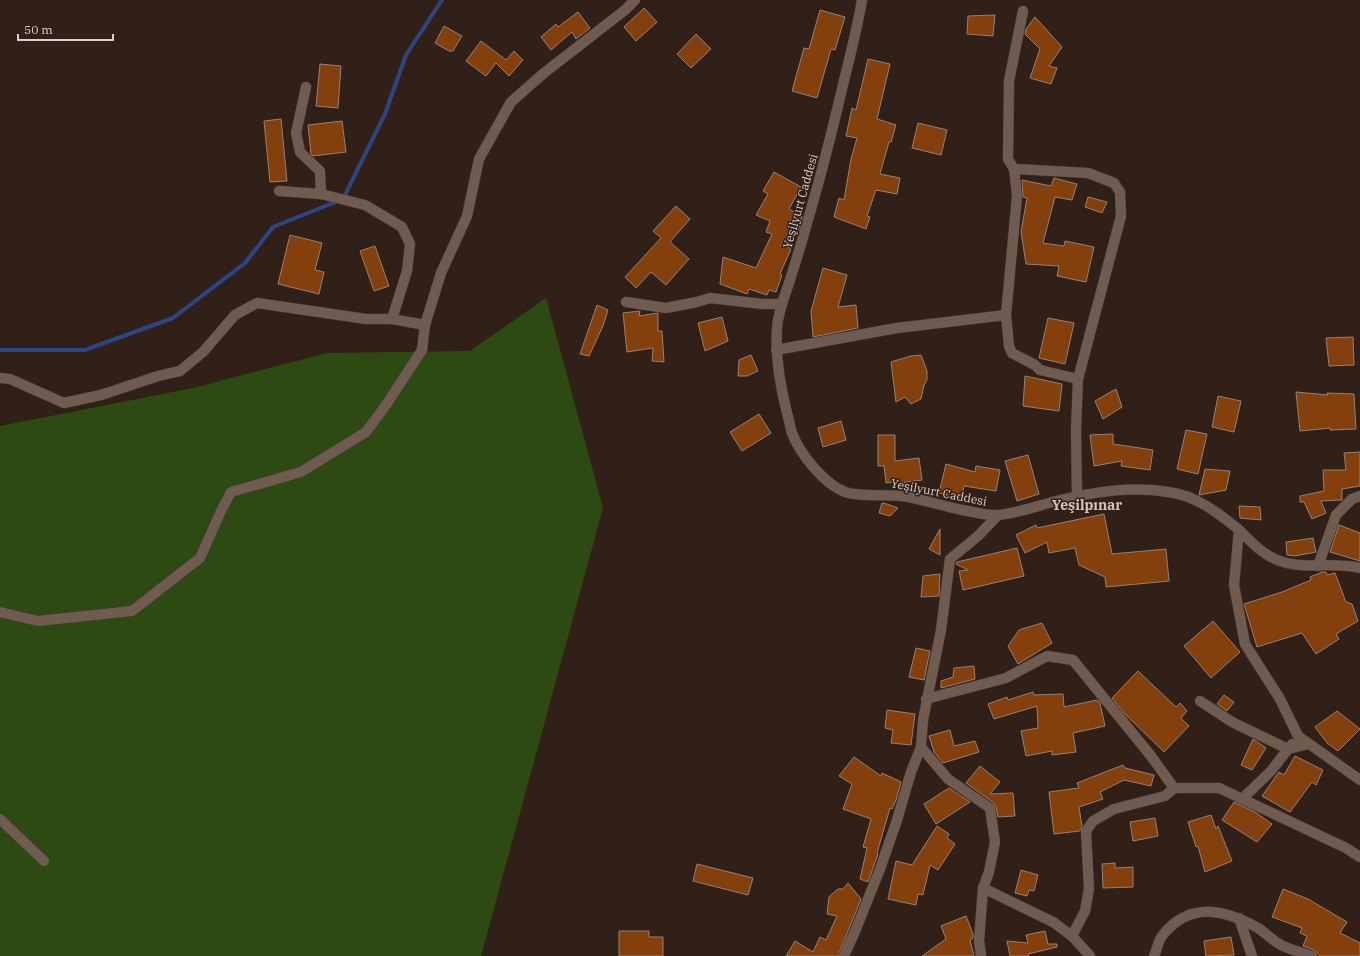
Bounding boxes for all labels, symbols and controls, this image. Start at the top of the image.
scale bar [18,16,113,42]
text: 50 m [24,22,53,37]
street label: Yeşilyurt Caddesi [779,152,821,250]
street label: Yeşilyurt Caddesi [890,475,989,509]
district label: Yeşilpınar [1052,496,1122,514]

